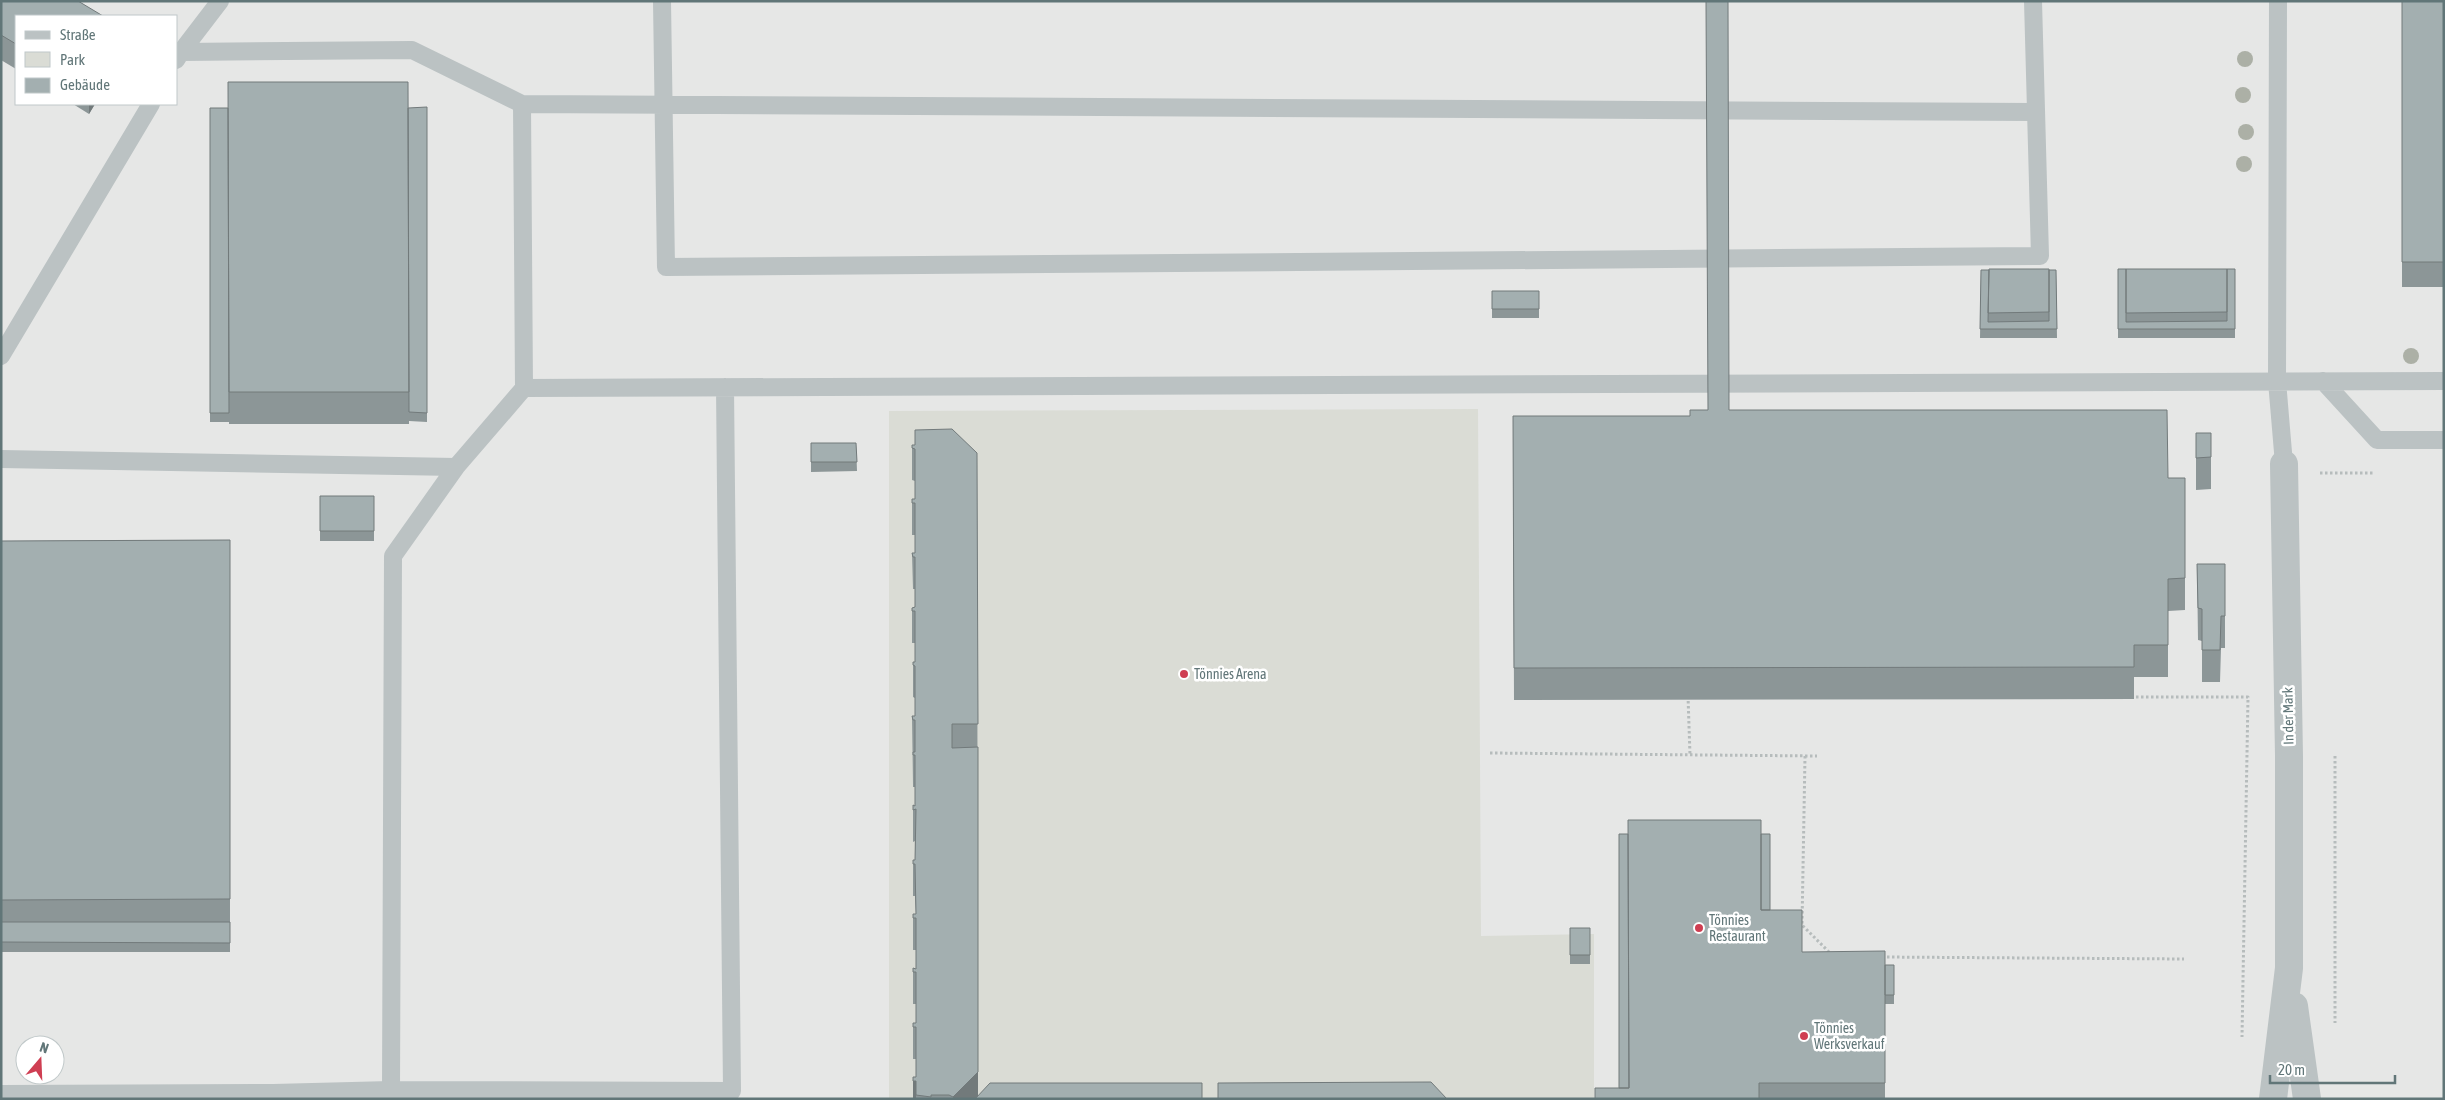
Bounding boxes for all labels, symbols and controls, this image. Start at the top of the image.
legend [15,15,178,105]
text: Straße [60,26,96,43]
text: Park [60,51,85,68]
text: Gebäude [60,76,110,93]
place label: Tönnies Arena [1194,666,1267,682]
marker: Tönnies Arena [1178,668,1190,680]
street label: In der Mark [2279,687,2297,745]
place label: Tönnies Restaurant [1709,912,1766,944]
marker: Tönnies Restaurant [1693,922,1705,934]
place label: Tönnies Werksverkauf [1814,1020,1885,1052]
marker: Tönnies Werksverkauf [1798,1030,1810,1042]
north arrow [15,1035,65,1085]
text: N [38,1039,51,1057]
scale bar [2270,1052,2395,1084]
text: 20 m [2278,1061,2305,1078]

